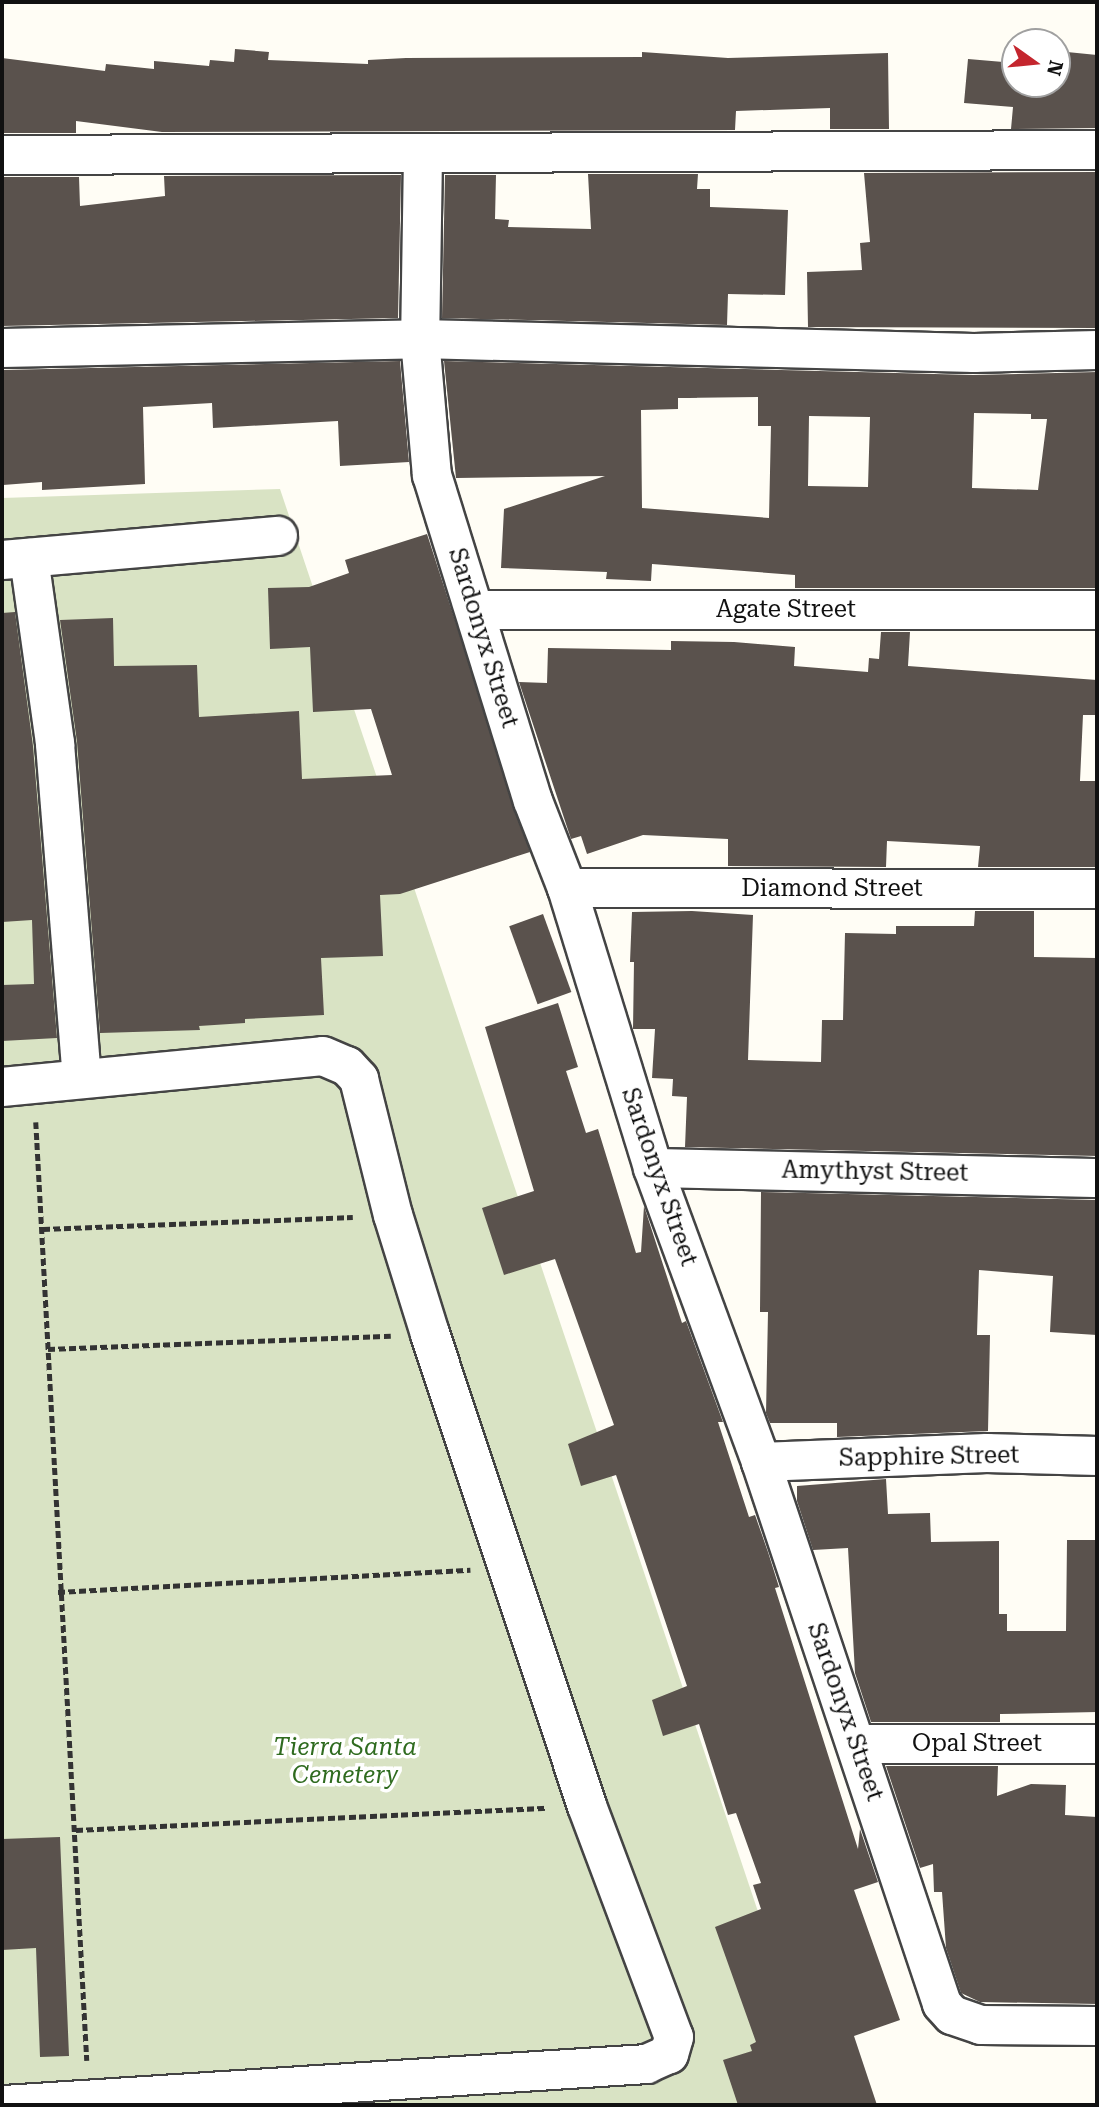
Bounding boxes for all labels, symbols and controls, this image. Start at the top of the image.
north arrow [1001,28,1071,98]
text: N [1042,58,1068,78]
street label: Sardonyx Street [442,545,524,731]
street label: Agate Street [716,596,856,624]
street label: Diamond Street [741,875,923,903]
street label: Sardonyx Street [615,1084,703,1270]
street label: Amythyst Street [781,1156,969,1188]
street label: Sapphire Street [839,1441,1019,1473]
street label: Sardonyx Street [801,1619,889,1805]
street label: Opal Street [912,1730,1042,1758]
park label: Tierra Santa Cemetery [273,1734,417,1790]

